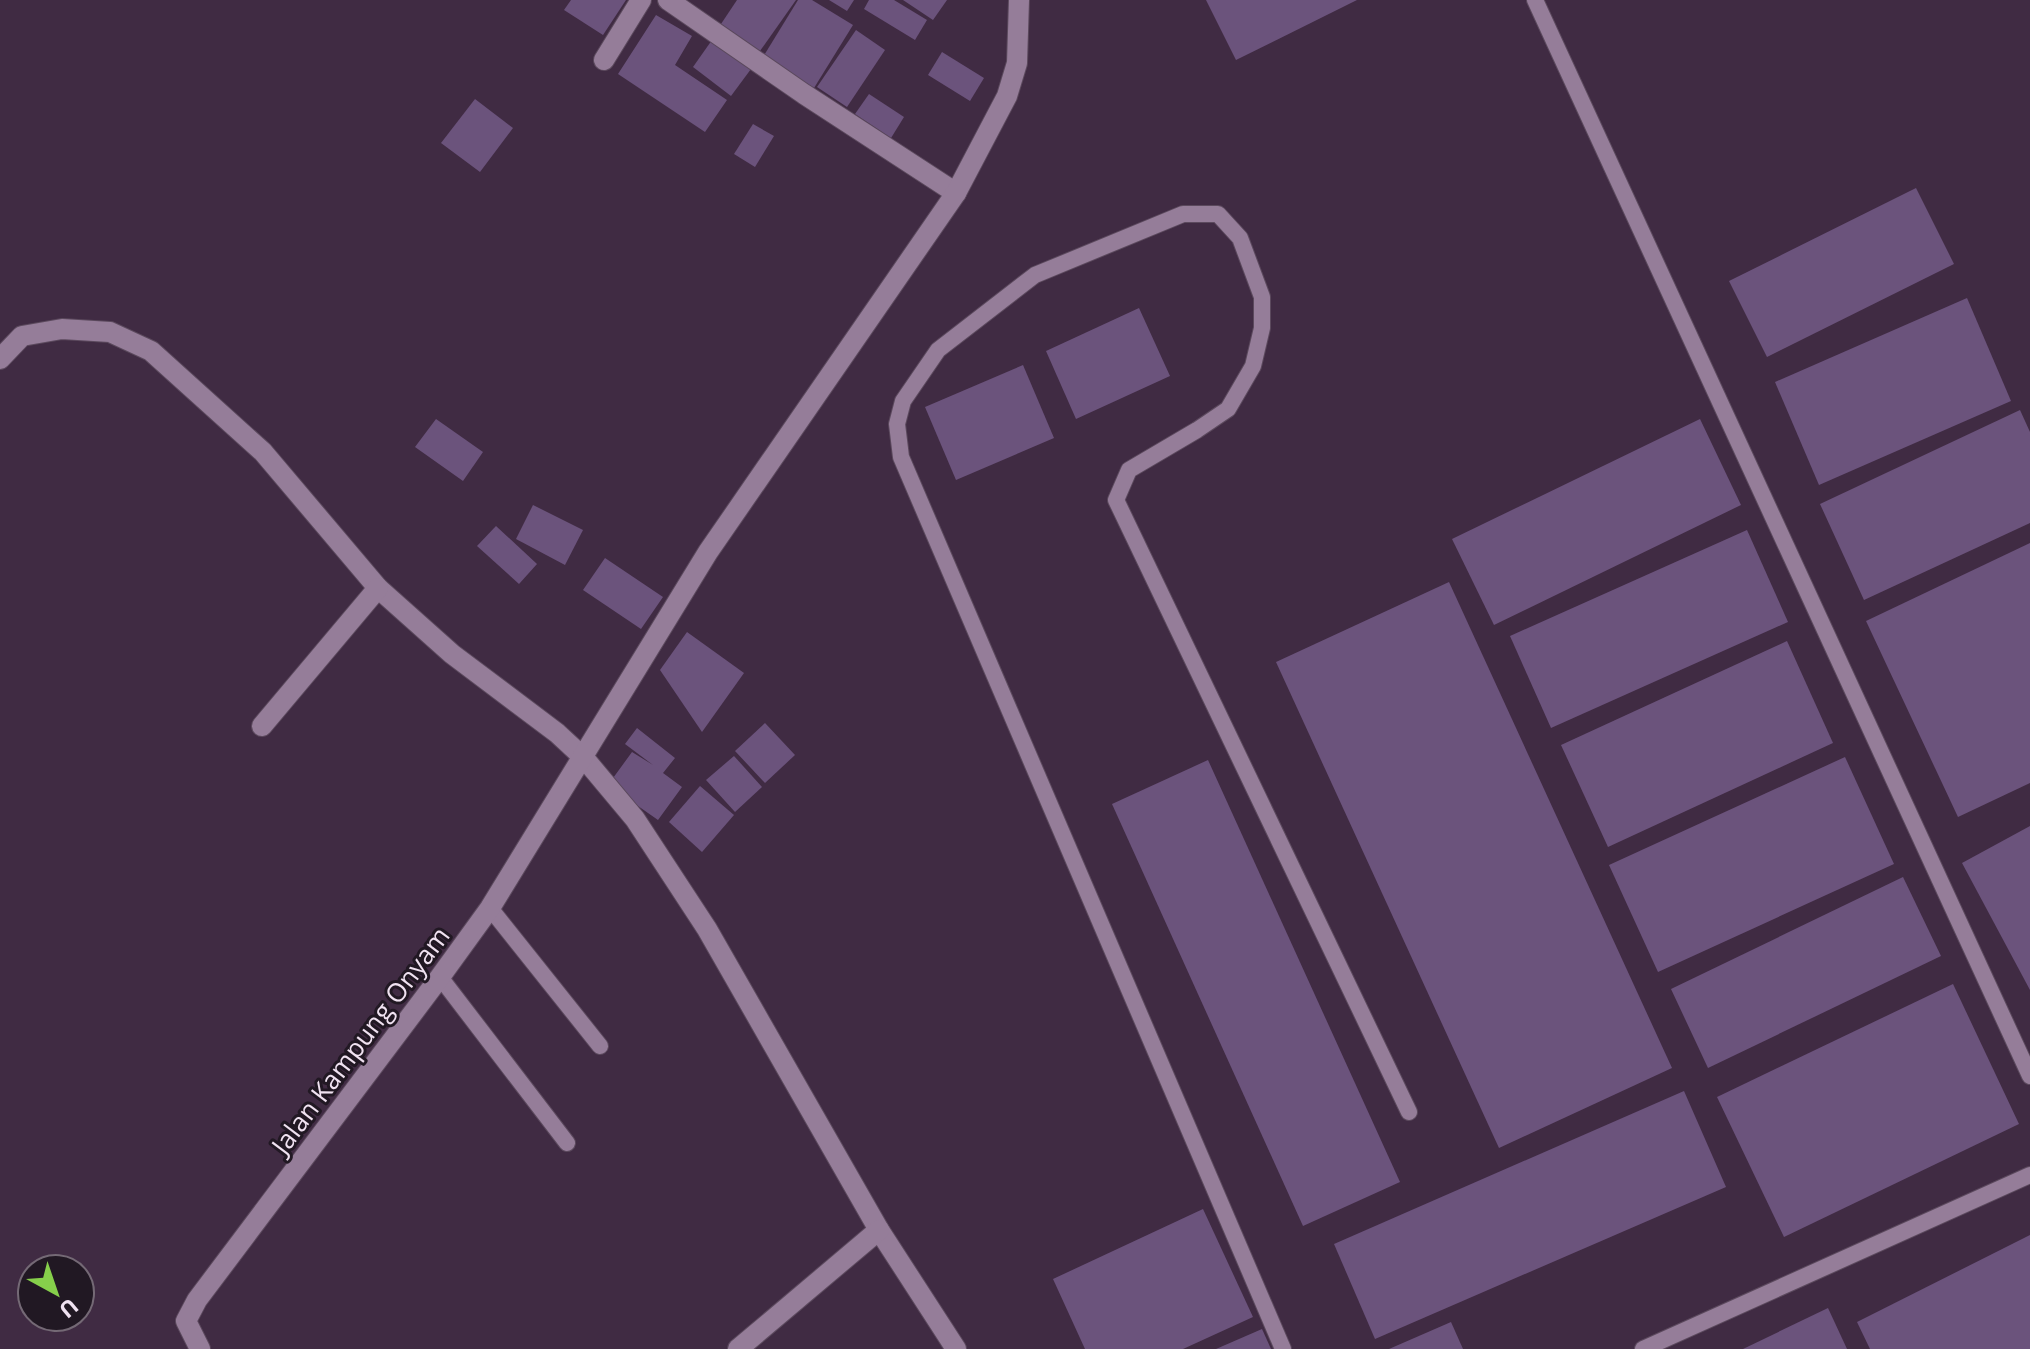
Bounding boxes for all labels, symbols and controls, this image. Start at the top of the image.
street label: Jalan Kampung Onyam [261,919,457,1163]
north arrow [16,1253,96,1333]
text: U [53,1292,86,1326]

